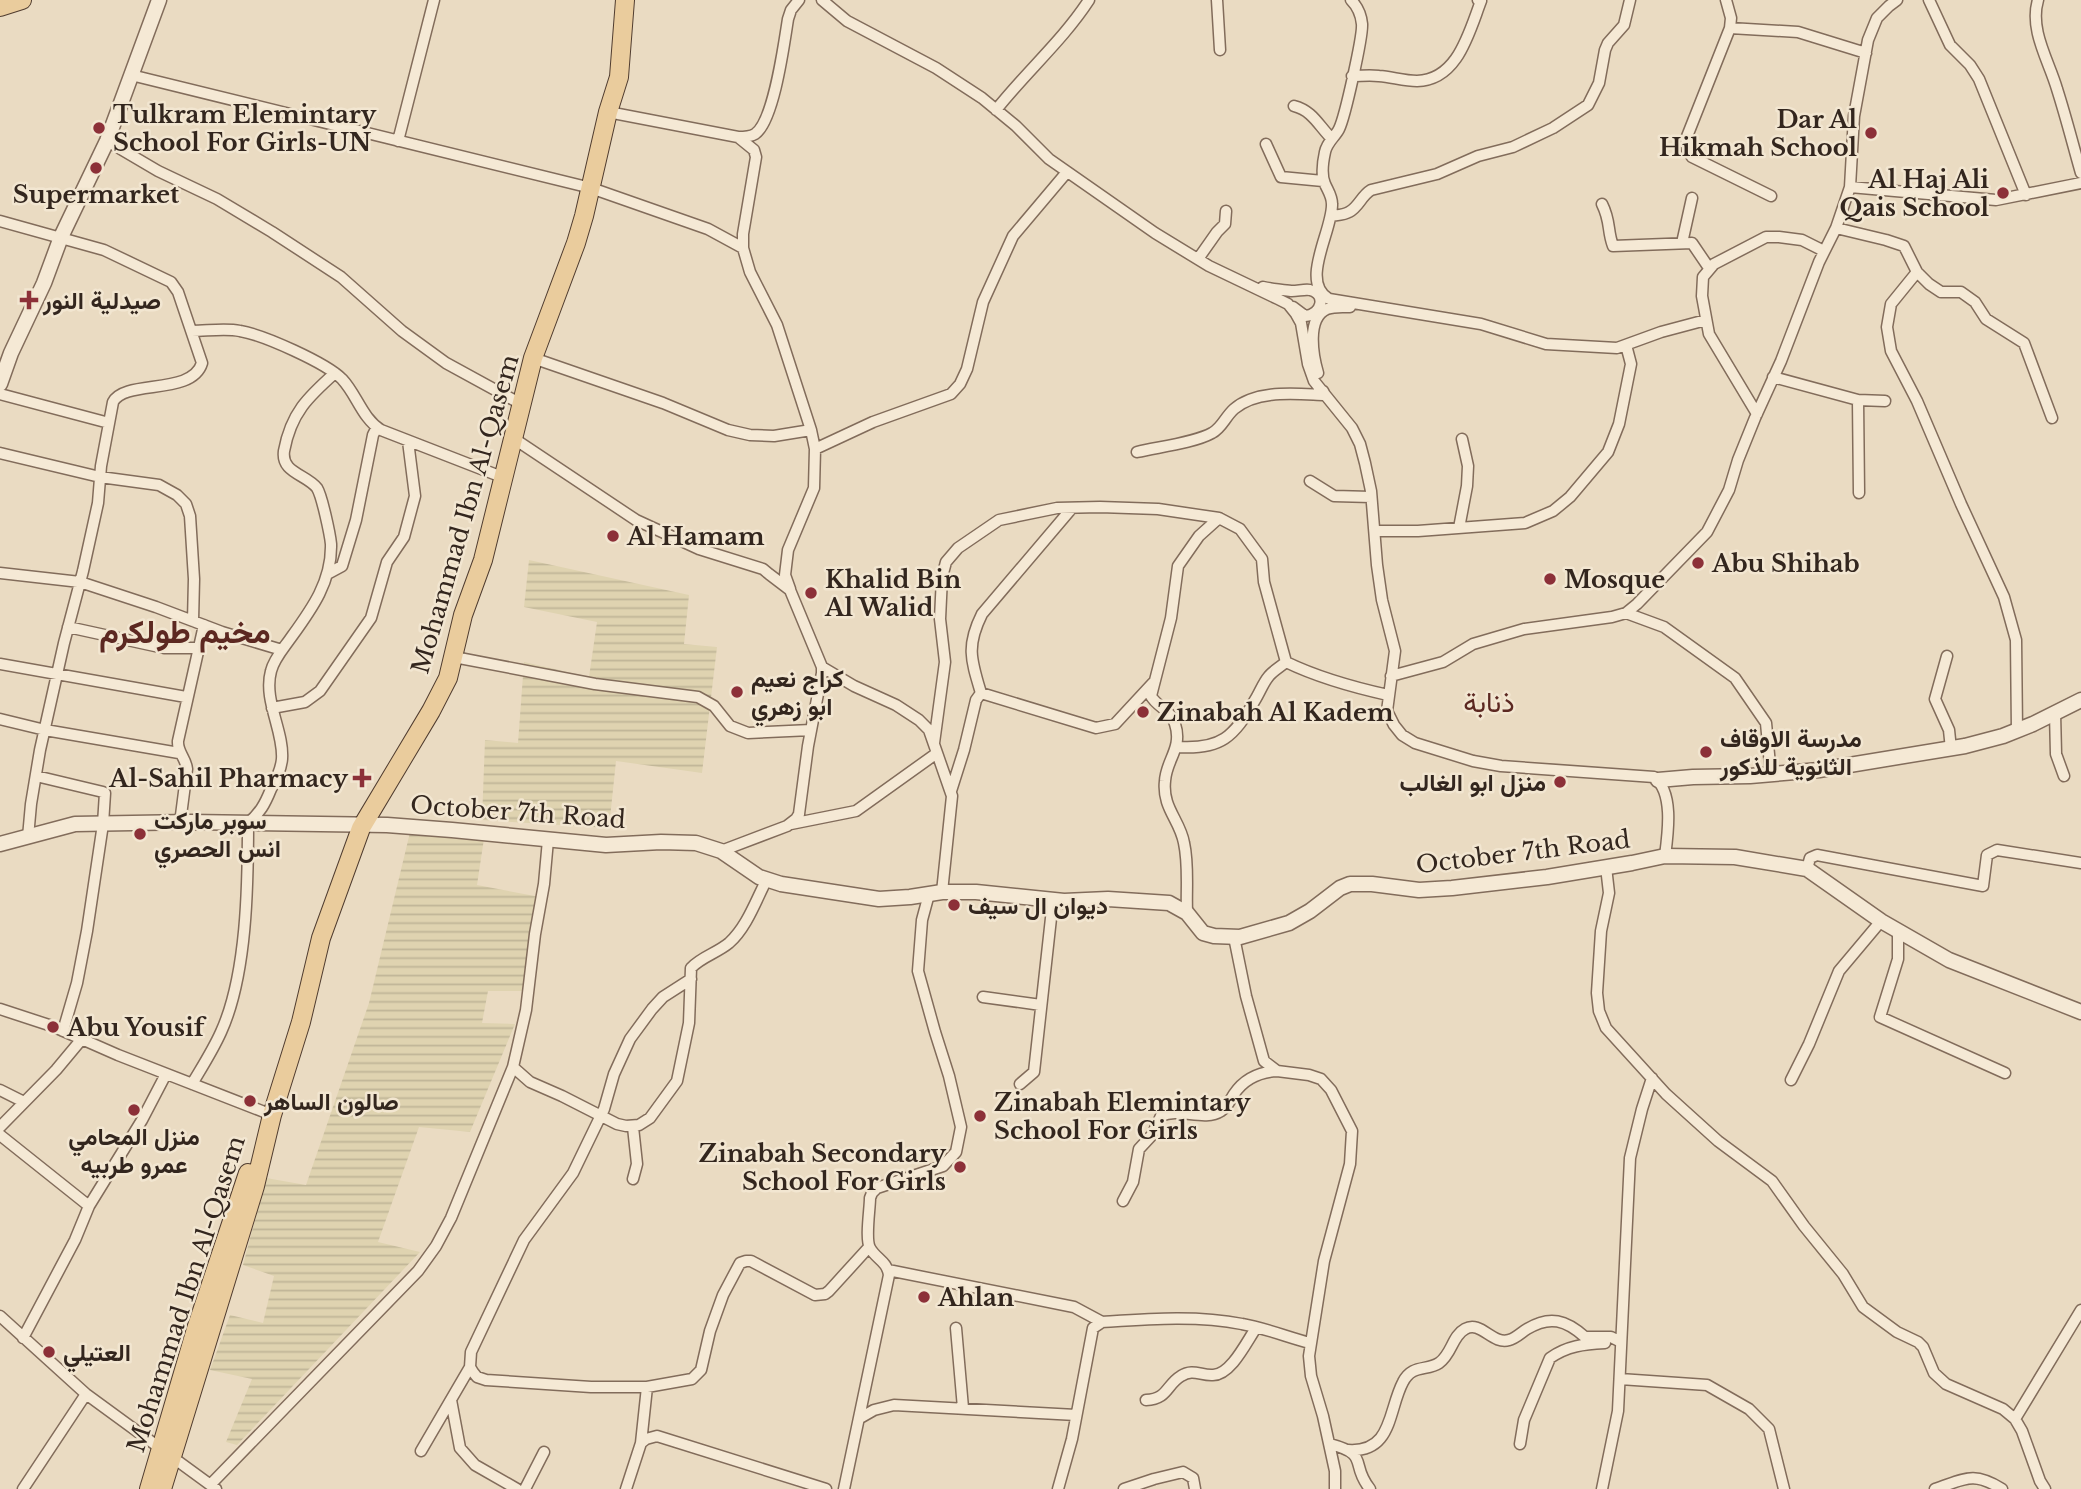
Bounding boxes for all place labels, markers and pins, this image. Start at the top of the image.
place label: Tulkram Elemintary School For Girls-UN [113,100,377,157]
place label: Dar Al Hikmah School [1659,105,1857,162]
marker: Tulkram Elemintary School For Girls-UN [91,120,107,136]
marker: Dar Al Hikmah School [1863,125,1879,141]
marker: Supermarket [88,160,104,176]
place label: Al Haj Ali Qais School [1839,165,1989,222]
place label: Supermarket [13,180,180,209]
marker: Al Haj Ali Qais School [1995,185,2011,201]
place label: صيدلية النور [42,286,161,316]
marker: صيدلية النور [21,292,37,308]
place label: Al Hamam [626,522,765,551]
marker: Al Hamam [605,528,621,544]
place label: Abu Shihab [1711,549,1860,578]
marker: Abu Shihab [1690,555,1706,571]
place label: Khalid Bin Al Walid [824,565,962,622]
place label: Mosque [1564,565,1665,594]
marker: Mosque [1542,571,1558,587]
marker: Khalid Bin Al Walid [803,585,819,601]
place label: كراج نعيم ابو زهري [751,664,844,727]
marker: كراج نعيم ابو زهري [729,684,745,700]
place label: Zinabah Al Kadem [1157,698,1394,727]
marker: Zinabah Al Kadem [1135,704,1151,720]
place label: مدرسة الاوقاف الثانوية للذكور [1719,724,1862,782]
marker: مدرسة الاوقاف الثانوية للذكور [1698,744,1714,760]
place label: Al-Sahil Pharmacy [108,764,348,793]
place label: منزل ابو الغالب [1399,768,1546,798]
marker: Al-Sahil Pharmacy [354,770,370,786]
marker: منزل ابو الغالب [1552,774,1568,790]
place label: سوبر ماركت انس الحصري [154,806,281,869]
marker: سوبر ماركت انس الحصري [132,826,148,842]
place label: ديوان ال سيف [968,891,1108,921]
marker: ديوان ال سيف [946,897,962,913]
place label: Abu Yousif [66,1013,207,1042]
marker: Abu Yousif [45,1019,61,1035]
place label: صالون الساهر [263,1087,399,1117]
place label: Zinabah Elemintary School For Girls [994,1088,1251,1145]
marker: صالون الساهر [242,1093,258,1109]
marker: منزل المحامي عمرو طربيه [126,1102,142,1118]
marker: Zinabah Elemintary School For Girls [972,1108,988,1124]
place label: منزل المحامي عمرو طربيه [68,1122,200,1180]
place label: Zinabah Secondary School For Girls [699,1139,946,1196]
marker: Zinabah Secondary School For Girls [952,1159,968,1175]
place label: Ahlan [937,1283,1015,1312]
marker: Ahlan [916,1289,932,1305]
place label: العتيلي [63,1338,131,1373]
marker: العتيلي [41,1344,57,1360]

